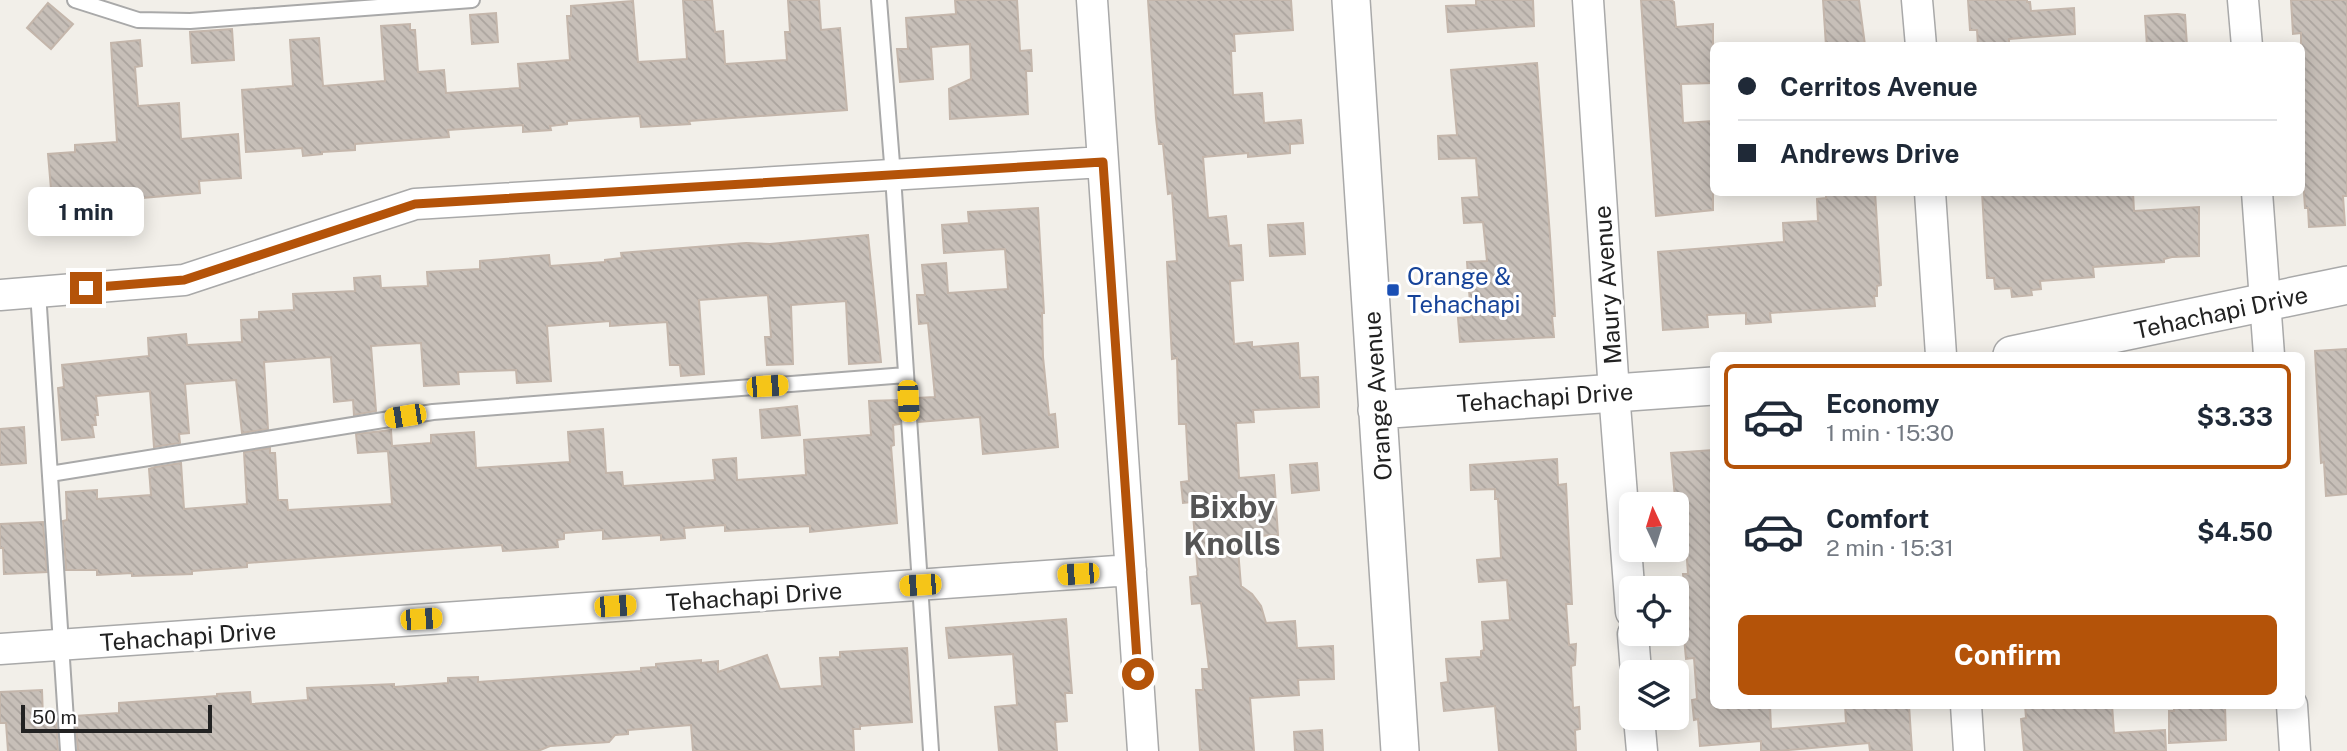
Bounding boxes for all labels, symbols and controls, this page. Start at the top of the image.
text: Cerritos Avenue [1780,71,1978,102]
text: Andrews Drive [1780,138,1960,169]
callout: 1 min [28,187,144,236]
text: 1 min [58,198,114,225]
street label: Maury Avenue [1587,205,1627,365]
place label: Orange & Tehachapi [1407,262,1520,318]
route end [70,272,102,304]
street label: Tehachapi Drive [2132,280,2310,344]
marker: Orange & Tehachapi [1385,282,1401,298]
street label: Orange Avenue [1357,310,1397,482]
car [746,374,789,398]
street label: Tehachapi Drive [1456,377,1634,417]
car [897,379,920,423]
icon: car [1742,385,1805,448]
text: Economy [1826,388,1939,419]
text: $3.33 [2197,401,2273,432]
car [383,402,428,430]
text: 1 min · 15:30 [1826,419,1954,446]
district label: Bixby Knolls [1183,488,1281,562]
north arrow [1619,492,1689,562]
map controls [1619,492,1689,730]
icon: car [1742,500,1805,563]
text: Comfort [1826,503,1929,534]
text: $4.50 [2197,516,2273,547]
text: 2 min · 15:31 [1826,534,1954,561]
car [1057,562,1100,586]
car [899,573,942,597]
street label: Tehachapi Drive [665,576,843,616]
button: locate [1619,576,1689,646]
car [594,594,637,618]
car [400,607,443,631]
button: Confirm [1738,615,2277,695]
street label: Tehachapi Drive [99,616,277,656]
route start [1122,658,1154,690]
button: layers [1619,660,1689,730]
scale bar [21,702,212,734]
text: 50 m [32,706,77,728]

